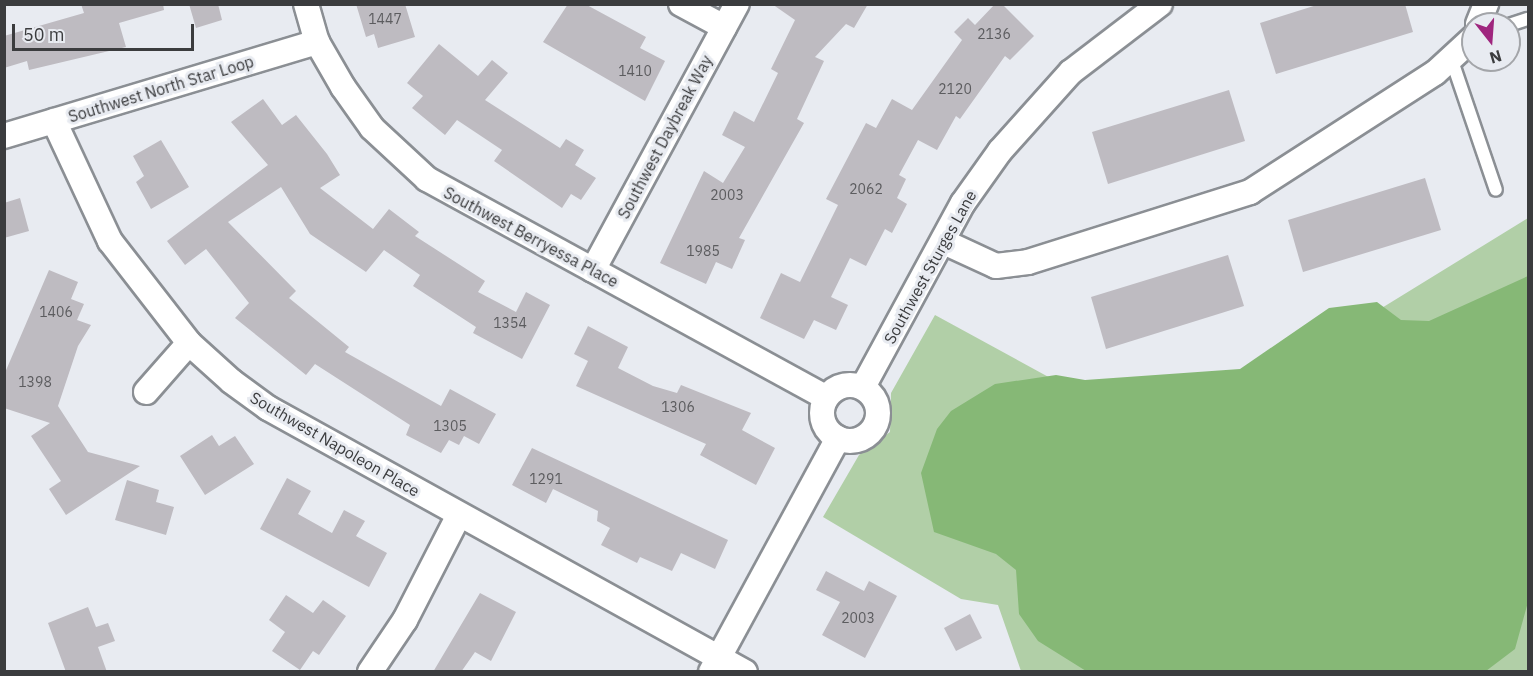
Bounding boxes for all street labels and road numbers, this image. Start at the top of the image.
street label: Southwest North Star Loop [66,52,256,126]
street label: Southwest Daybreak Way [614,52,716,222]
street label: Southwest Berryessa Place [440,183,622,291]
street label: Southwest Sturges Lane [880,187,980,347]
street label: Southwest Napoleon Place [247,388,423,500]

